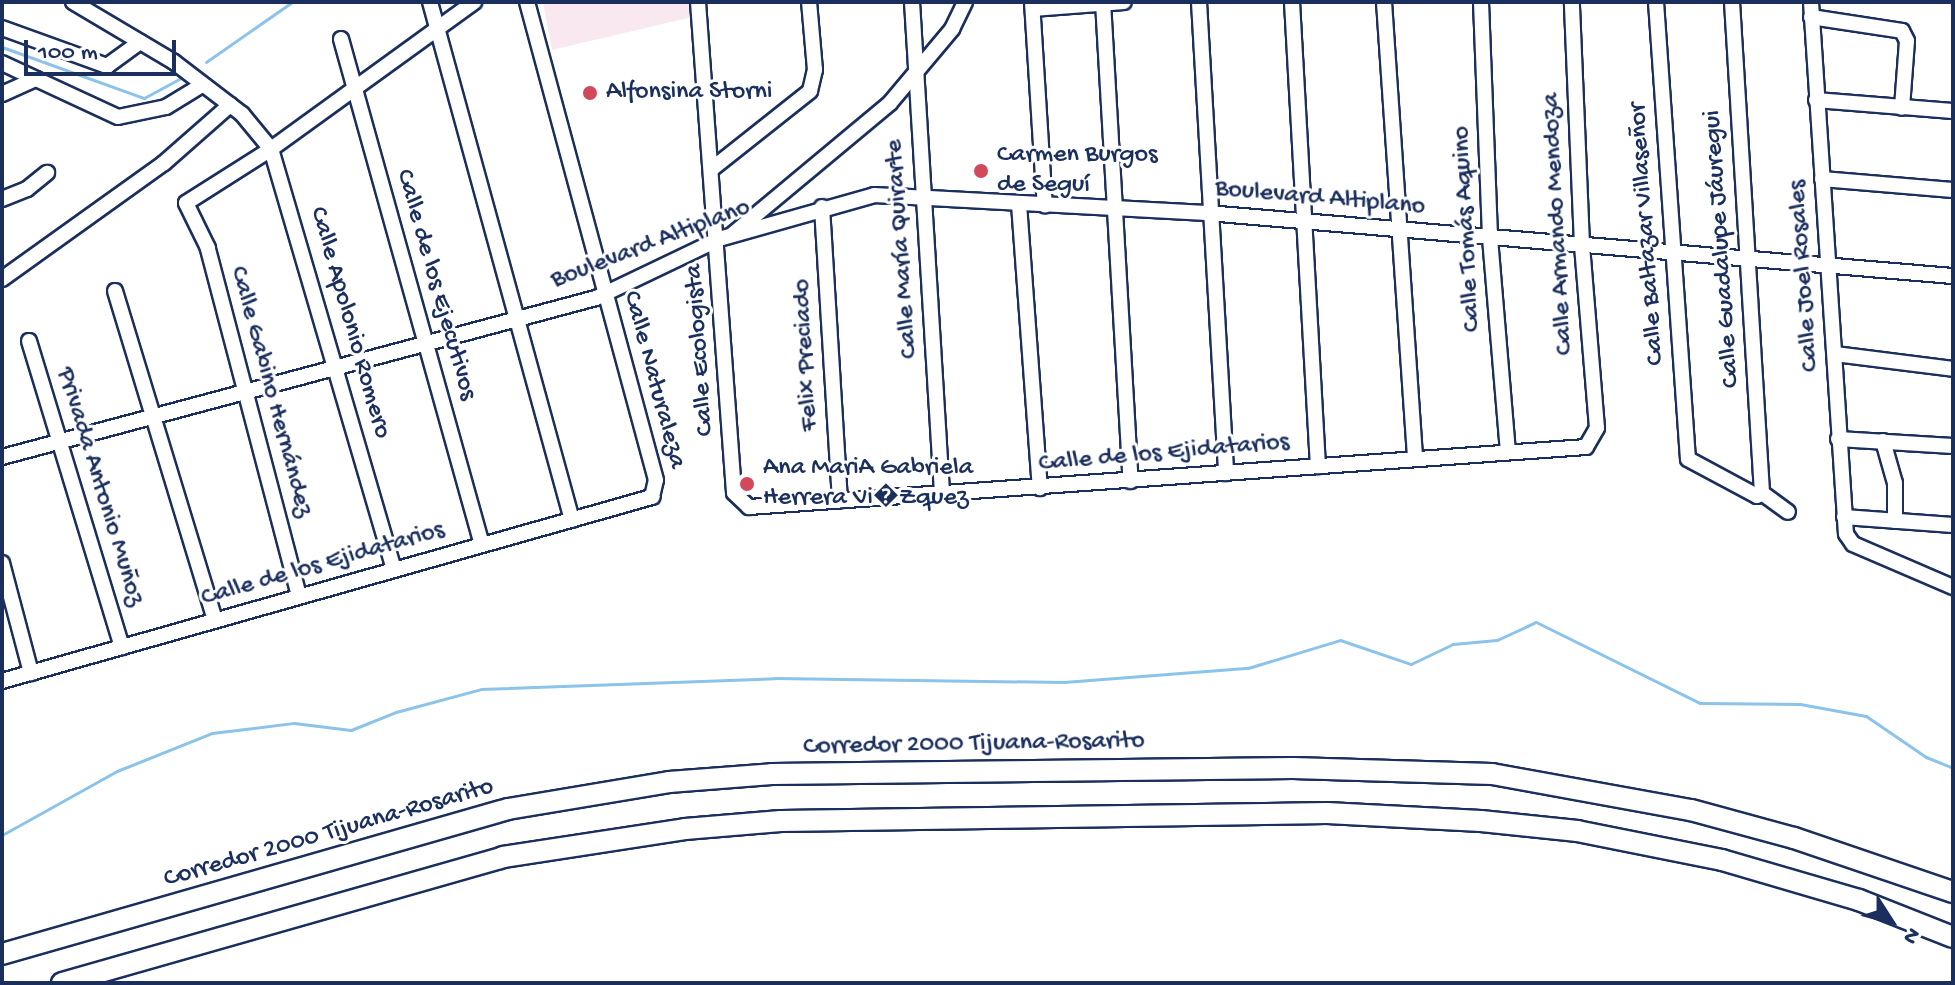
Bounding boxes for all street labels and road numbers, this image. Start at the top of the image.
street label: Calle Armando Mendoza [1537,92,1581,356]
street label: Calle Baltazar Villaseñor [1623,102,1673,366]
street label: Calle Guadalupe Jáuregui [1698,109,1748,389]
street label: Calle Tomás Aquino [1447,125,1489,333]
street label: Calle María Quirarte [880,138,926,360]
street label: Calle de los Ejecutivos [387,166,483,404]
street label: Boulevard Altiplano [1214,174,1426,224]
street label: Calle Joel Rosales [1783,179,1827,373]
street label: Boulevard Altiplano [547,193,755,297]
street label: Calle Apolonio Romero [301,203,397,443]
street label: Calle Gabino Hernández [221,263,319,521]
street label: Calle Ecologista [679,263,723,437]
street label: Felix Preciado [787,278,827,432]
street label: Calle Naturaleza [614,288,692,472]
street label: Privada Antonio Muñoz [48,364,150,610]
street label: Calle de los Ejidatarios [1037,428,1291,480]
street label: Calle de los Ejidatarios [198,515,448,615]
street label: Corredor 2000 Tijuana-Rosarito [803,726,1145,764]
street label: Corredor 2000 Tijuana-Rosarito [161,772,497,896]

